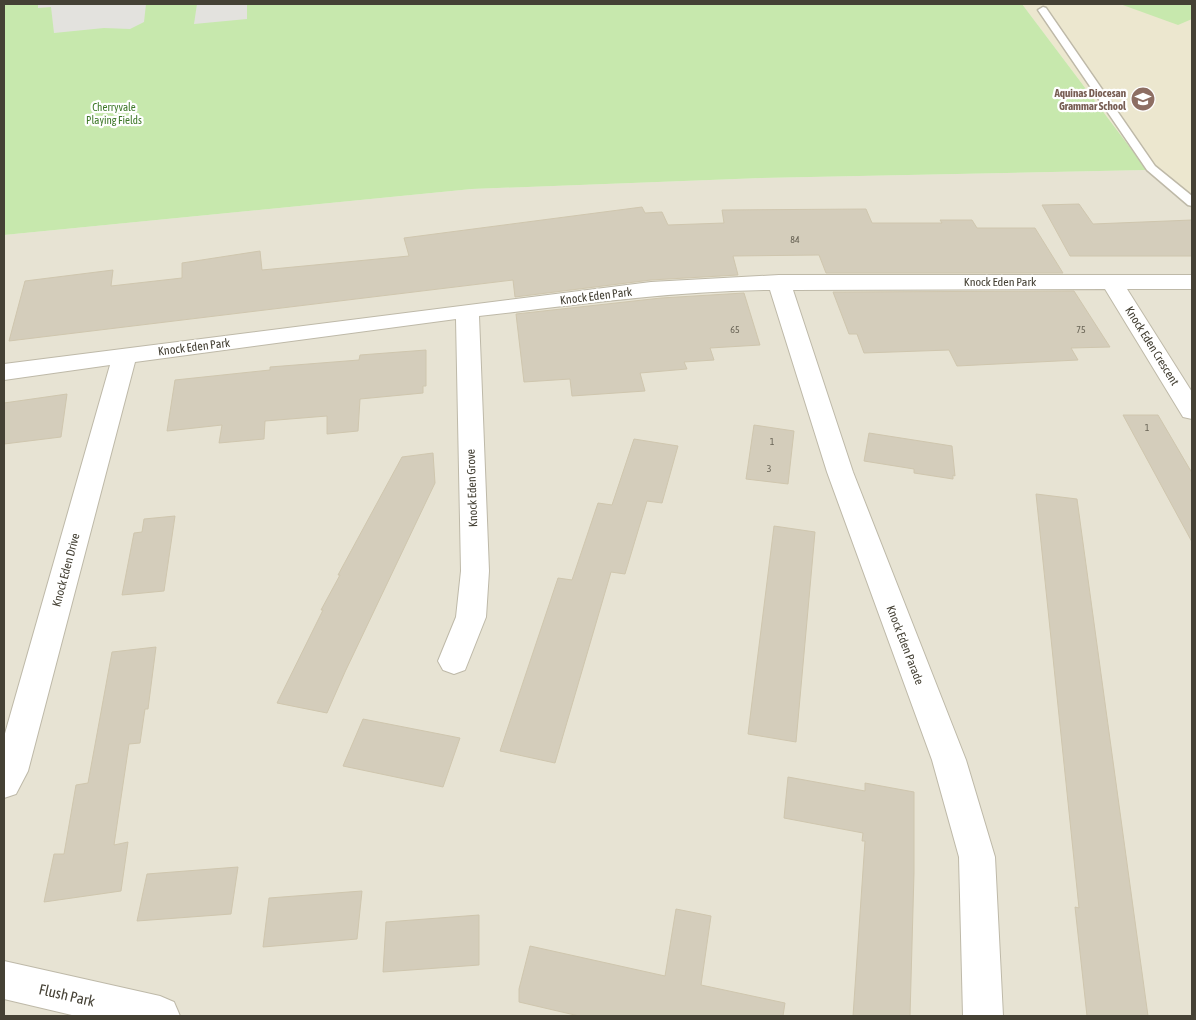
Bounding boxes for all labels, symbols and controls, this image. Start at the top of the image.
school or university icon: Aquinas Diocesan Grammar School [1130,86,1156,112]
place label: Aquinas Diocesan Grammar School [1053,87,1127,112]
park label: Cherryvale Playing Fields [86,101,142,126]
house number: 84 [790,234,800,245]
street label: Knock Eden Park [964,275,1037,289]
street label: Knock Eden Park [559,285,634,307]
street label: Knock Eden Crescent [1122,304,1182,388]
house number: 65 [730,324,740,335]
house number: 75 [1076,324,1086,335]
street label: Knock Eden Park [157,336,232,358]
house number: 1 [1145,422,1150,433]
house number: 1 [770,436,775,447]
street label: Knock Eden Grove [464,449,480,527]
house number: 3 [767,463,772,474]
street label: Knock Eden Drive [49,532,83,608]
street label: Knock Eden Parade [883,603,927,687]
street label: Flush Park [37,980,97,1010]

